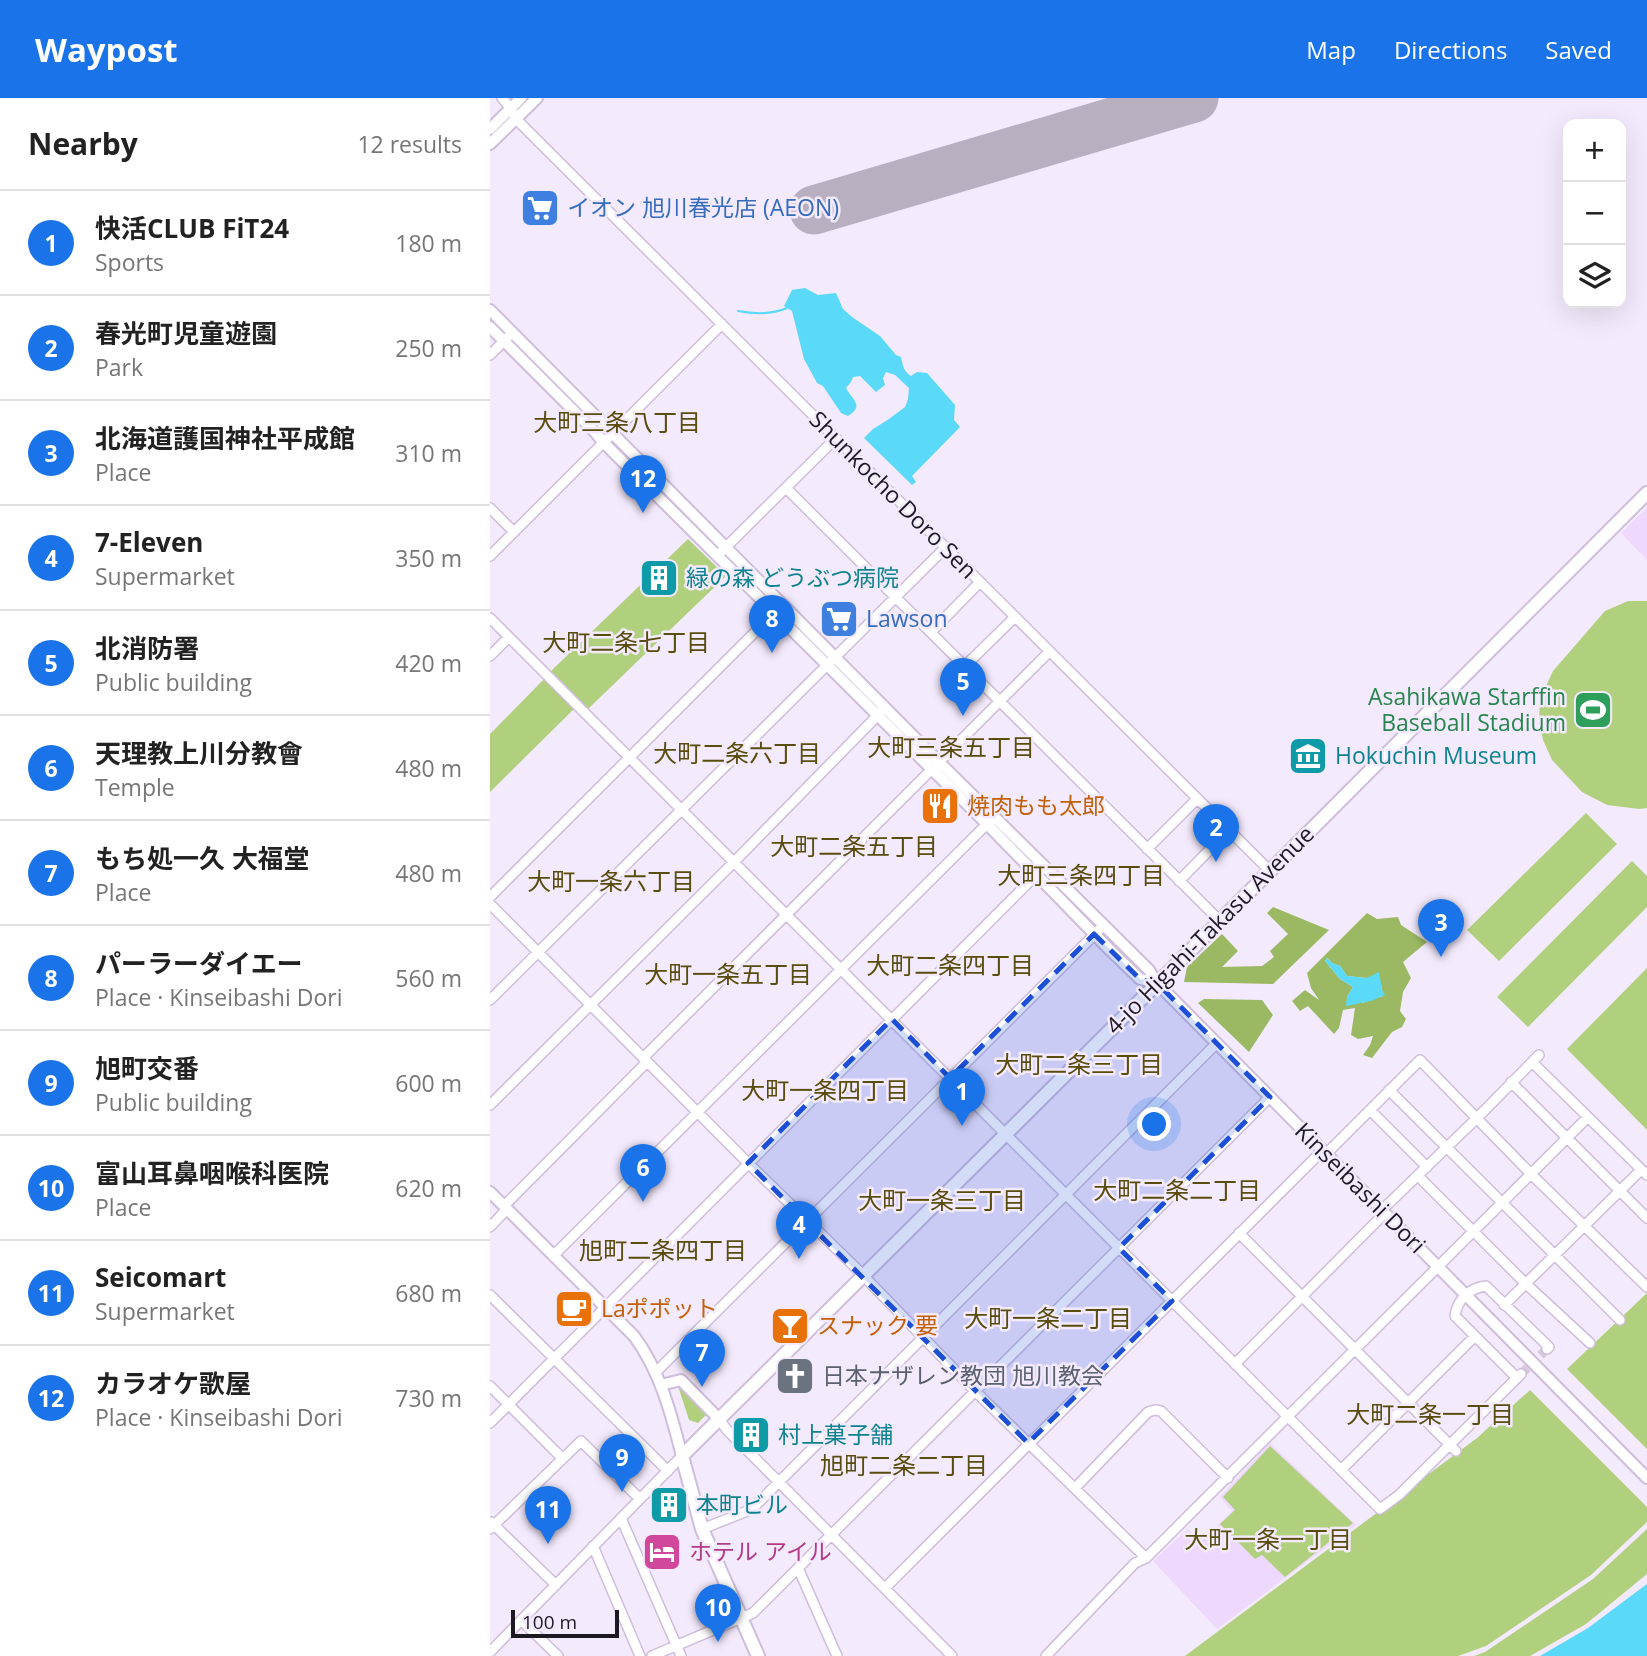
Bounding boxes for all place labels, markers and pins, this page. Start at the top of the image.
supermarket icon: イオン 旭川春光店 (AEON) [519,187,561,229]
place label: イオン 旭川春光店 (AEON) [567,191,839,223]
pin: 12 [620,455,666,513]
building icon: 緑の森 どうぶつ病院 [638,557,680,599]
place label: 緑の森 どうぶつ病院 [686,561,899,593]
pin: 8 [749,595,795,653]
supermarket icon: Lawson [818,598,860,640]
place label: Lawson [866,602,948,634]
pin: 5 [940,658,986,716]
place label: Asahikawa Starffin Baseball Stadium [1368,680,1566,738]
sports icon: Asahikawa Starffin Baseball Stadium [1572,689,1614,731]
museum icon: Hokuchin Museum [1287,735,1329,777]
place label: Hokuchin Museum [1335,739,1537,771]
restaurant icon: 焼肉もも太郎 [919,785,961,827]
place label: 焼肉もも太郎 [967,789,1105,821]
pin: 2 [1193,804,1239,862]
pin: 3 [1418,899,1464,957]
pin: 1 [939,1068,985,1126]
pin: 6 [620,1144,666,1202]
pin: 4 [776,1201,822,1259]
cafe icon: Laポポット [553,1288,595,1330]
place label: Laポポット [601,1292,718,1324]
bar icon: スナック 要 [769,1305,811,1347]
place label: スナック 要 [817,1309,938,1341]
pin: 7 [679,1329,725,1387]
church icon: 日本ナザレン教団 旭川教会 [774,1355,816,1397]
place label: 日本ナザレン教団 旭川教会 [822,1359,1104,1391]
building icon: 村上菓子舗 [730,1414,772,1456]
place label: 村上菓子舗 [778,1418,893,1450]
pin: 9 [599,1434,645,1492]
building icon: 本町ビル [648,1484,690,1526]
pin: 11 [525,1486,571,1544]
place label: 本町ビル [696,1488,788,1520]
hotel icon: ホテル アイル [641,1531,683,1573]
place label: ホテル アイル [689,1535,832,1567]
pin: 10 [695,1584,741,1642]

